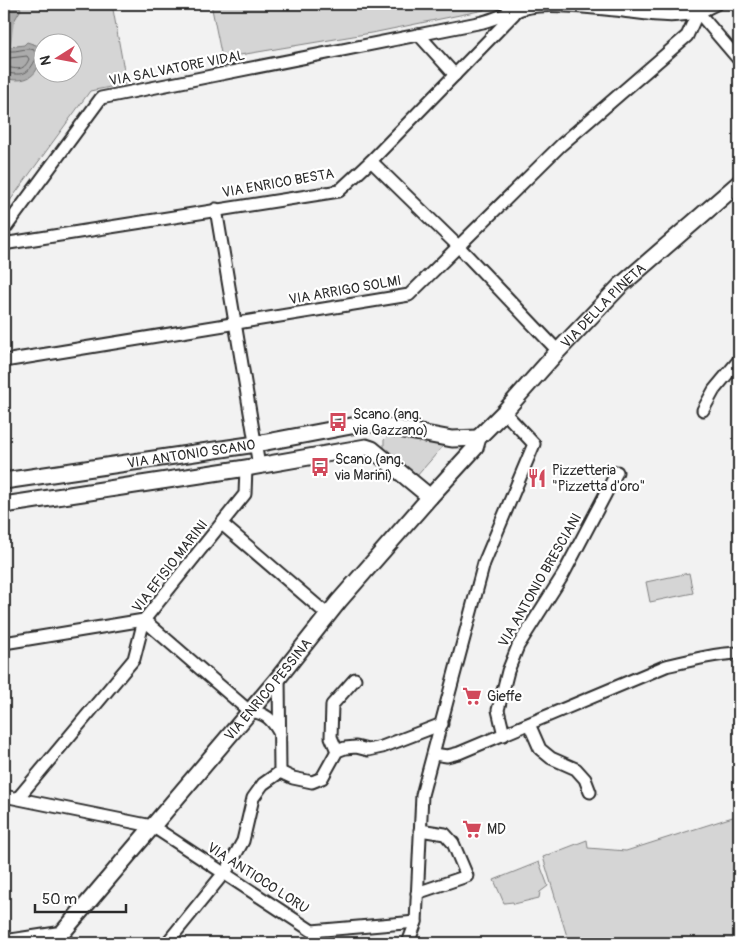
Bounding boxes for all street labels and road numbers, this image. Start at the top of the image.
street label: VIA SALVATORE VIDAL [108,46,246,90]
street label: VIA ENRICO BESTA [221,165,335,201]
street label: VIA DELLA PINETA [557,259,649,352]
street label: VIA ARRIGO SOLMI [287,272,403,308]
street label: VIA ANTONIO SCANO [126,436,256,471]
street label: VIA ANTONIO BRESCIANI [495,510,585,650]
street label: VIA EFISIO MARINI [129,516,211,616]
street label: VIA ENRICO PESSINA [221,635,315,744]
street label: VIA ANTIOCO LORU [204,839,312,917]

